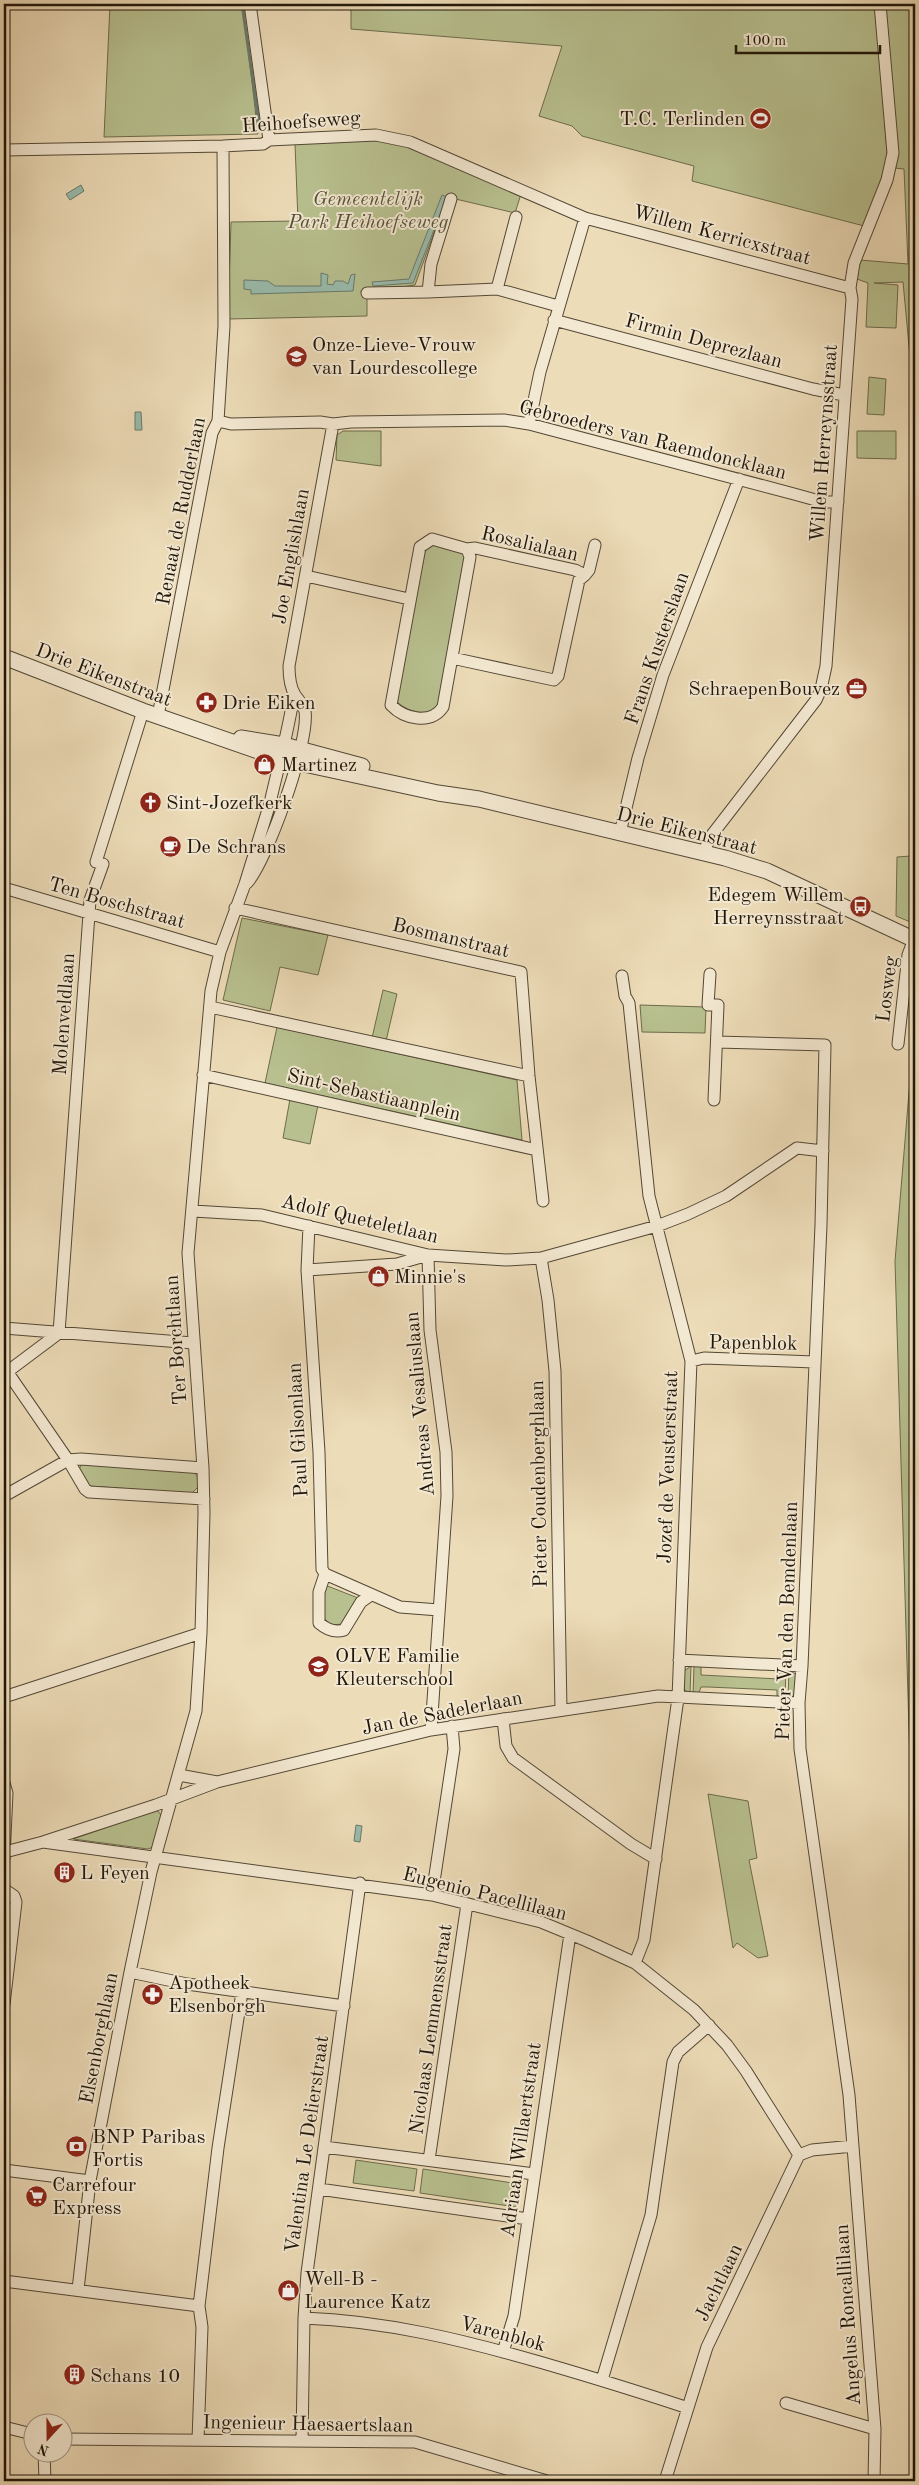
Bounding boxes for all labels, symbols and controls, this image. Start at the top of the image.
scale bar [736,22,880,54]
text: 100 m [744,34,786,49]
sports icon: T.C. Terlinden [749,106,773,130]
street label: Heihoefseweg [241,109,362,137]
place label: T.C. Terlinden [619,110,745,130]
park label: Gemeentelijk Park Heihoefseweg [287,190,449,233]
street label: Willem Kerricxstraat [630,203,813,269]
street label: Firmin Deprezlaan [623,311,785,373]
place label: Onze-Lieve-Vrouw van Lourdescollege [312,336,477,379]
street label: Willem Herreynsstraat [808,343,842,543]
school or university icon: Onze-Lieve-Vrouw van Lourdescollege [284,344,308,368]
street label: Gebroeders van Raemdoncklaan [517,398,789,484]
street label: Renaat de Rudderlaan [154,415,210,607]
street label: Joe Englishlaan [270,487,314,626]
street label: Rosalialaan [479,524,580,566]
street label: Frans Kusterslaan [622,569,693,728]
street label: Drie Eikenstraat [32,641,174,711]
office icon: SchraepenBouvez [844,676,868,700]
place label: SchraepenBouvez [688,680,840,700]
pharmacy icon: Drie Eiken [194,690,218,714]
place label: Drie Eiken [222,694,316,714]
shop icon: Martinez [253,752,277,776]
place label: Martinez [281,756,357,776]
church icon: Sint-Jozefkerk [138,790,162,814]
place label: Sint-Jozefkerk [166,794,293,814]
street label: Drie Eikenstraat [614,805,759,859]
cafe icon: De Schrans [158,834,182,858]
place label: De Schrans [186,838,286,858]
street label: Ten Boschstraat [46,875,187,933]
place label: Edegem Willem Herreynsstraat [707,886,844,929]
bus stop icon: Edegem Willem Herreynsstraat [848,894,872,918]
street label: Bosmanstraat [390,916,511,962]
street label: Molenveldlaan [51,952,79,1076]
street label: Losweg [874,955,902,1023]
street label: Sint-Sebastiaanplein [285,1066,462,1126]
street label: Adolf Queteletlaan [279,1192,440,1248]
shop icon: Minnie's [366,1264,390,1288]
place label: Minnie's [394,1268,466,1288]
street label: Ter Borchtlaan [162,1274,192,1406]
street label: Andreas Vesaliuslaan [403,1310,439,1497]
street label: Papenblok [708,1333,798,1355]
street label: Paul Gilsonlaan [285,1362,313,1498]
street label: Jozef de Veusterstraat [656,1370,682,1564]
street label: Pieter Coudenberghlaan [528,1380,552,1588]
street label: Pieter Van den Bemdenlaan [774,1501,802,1741]
place label: OLVE Familie Kleuterschool [335,1647,460,1690]
school or university icon: OLVE Familie Kleuterschool [307,1655,331,1679]
street label: Jan de Sadelerlaan [360,1689,524,1739]
building icon: L Feyen [52,1860,76,1884]
place label: L Feyen [80,1864,150,1884]
street label: Eugenio Pacellilaan [400,1865,569,1925]
street label: Nicolaas Lemmensstraat [407,1923,457,2136]
street label: Elsenborghlaan [77,1971,123,2106]
place label: Apotheek Elsenborgh [168,1974,266,2017]
pharmacy icon: Apotheek Elsenborgh [140,1982,164,2006]
street label: Valentina Le Delierstraat [283,2034,333,2254]
street label: Adriaan Willaertstraat [498,2041,546,2239]
place label: BNP Paribas Fortis [92,2128,205,2171]
bank icon: BNP Paribas Fortis [64,2135,88,2159]
place label: Carrefour Express [52,2176,136,2219]
supermarket icon: Carrefour Express [24,2184,48,2208]
street label: Angelus Roncallilaan [833,2223,865,2406]
street label: Jachtlaan [693,2241,747,2325]
place label: Well-B - Laurence Katz [304,2270,430,2313]
shop icon: Well-B - Laurence Katz [276,2278,300,2302]
street label: Varenblok [457,2314,548,2356]
building icon: Schans 10 [62,2363,86,2387]
place label: Schans 10 [90,2367,180,2387]
north arrow [22,2412,72,2462]
street label: Ingenieur Haesaertslaan [202,2413,414,2437]
text: N [36,2441,51,2458]

